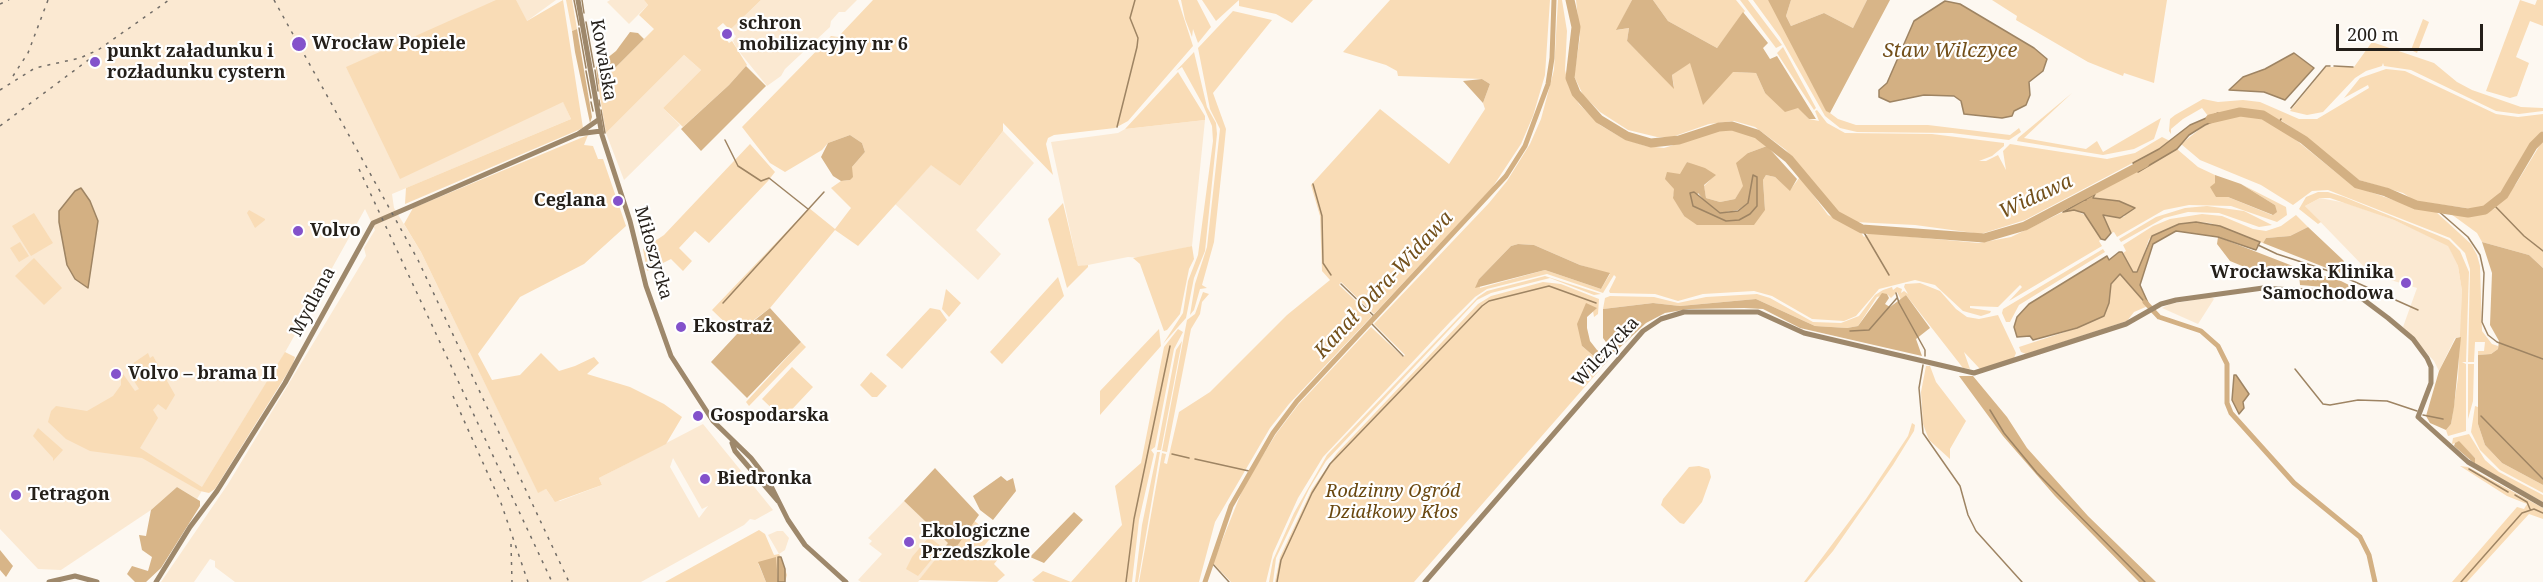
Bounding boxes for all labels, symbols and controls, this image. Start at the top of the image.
scale bar [2339,12,2486,50]
place label: schron mobilizacyjny nr 6 [739,13,908,56]
street label: Kowalska [585,17,621,103]
text: 200 m [2347,22,2399,46]
marker: schron mobilizacyjny nr 6 [720,27,734,41]
place label: Wrocław Popiele [312,33,466,55]
marker: Wrocław Popiele [290,35,308,53]
water label: Staw Wilczyce [1883,39,2017,63]
place label: punkt załadunku i rozładunku cystern [107,41,286,84]
marker: punkt załadunku i rozładunku cystern [88,55,102,69]
water label: Widawa [1996,170,2076,224]
place label: Ceglana [534,190,606,212]
marker: Ceglana [611,194,625,208]
street label: Miłoszycka [629,204,677,302]
water label: Kanał Odra-Widawa [1310,207,1458,363]
place label: Volvo [310,220,361,242]
marker: Volvo [291,224,305,238]
place label: Wrocławska Klinika Samochodowa [2210,262,2394,304]
street label: Mydlana [286,264,340,340]
marker: Wrocławska Klinika Samochodowa [2399,276,2413,290]
street label: Wilczycka [1568,312,1644,392]
place label: Ekostraż [693,316,772,338]
marker: Ekostraż [674,320,688,334]
place label: Volvo – brama II [128,363,276,385]
marker: Volvo – brama II [109,367,123,381]
place label: Gospodarska [710,405,829,427]
marker: Gospodarska [691,409,705,423]
place label: Biedronka [717,468,812,490]
marker: Biedronka [698,472,712,486]
park label: Rodzinny Ogród Działkowy Kłos [1326,481,1460,524]
place label: Tetragon [28,484,110,506]
marker: Tetragon [9,488,23,502]
place label: Ekologiczne Przedszkole [921,521,1030,564]
marker: Ekologiczne Przedszkole [902,535,916,549]

